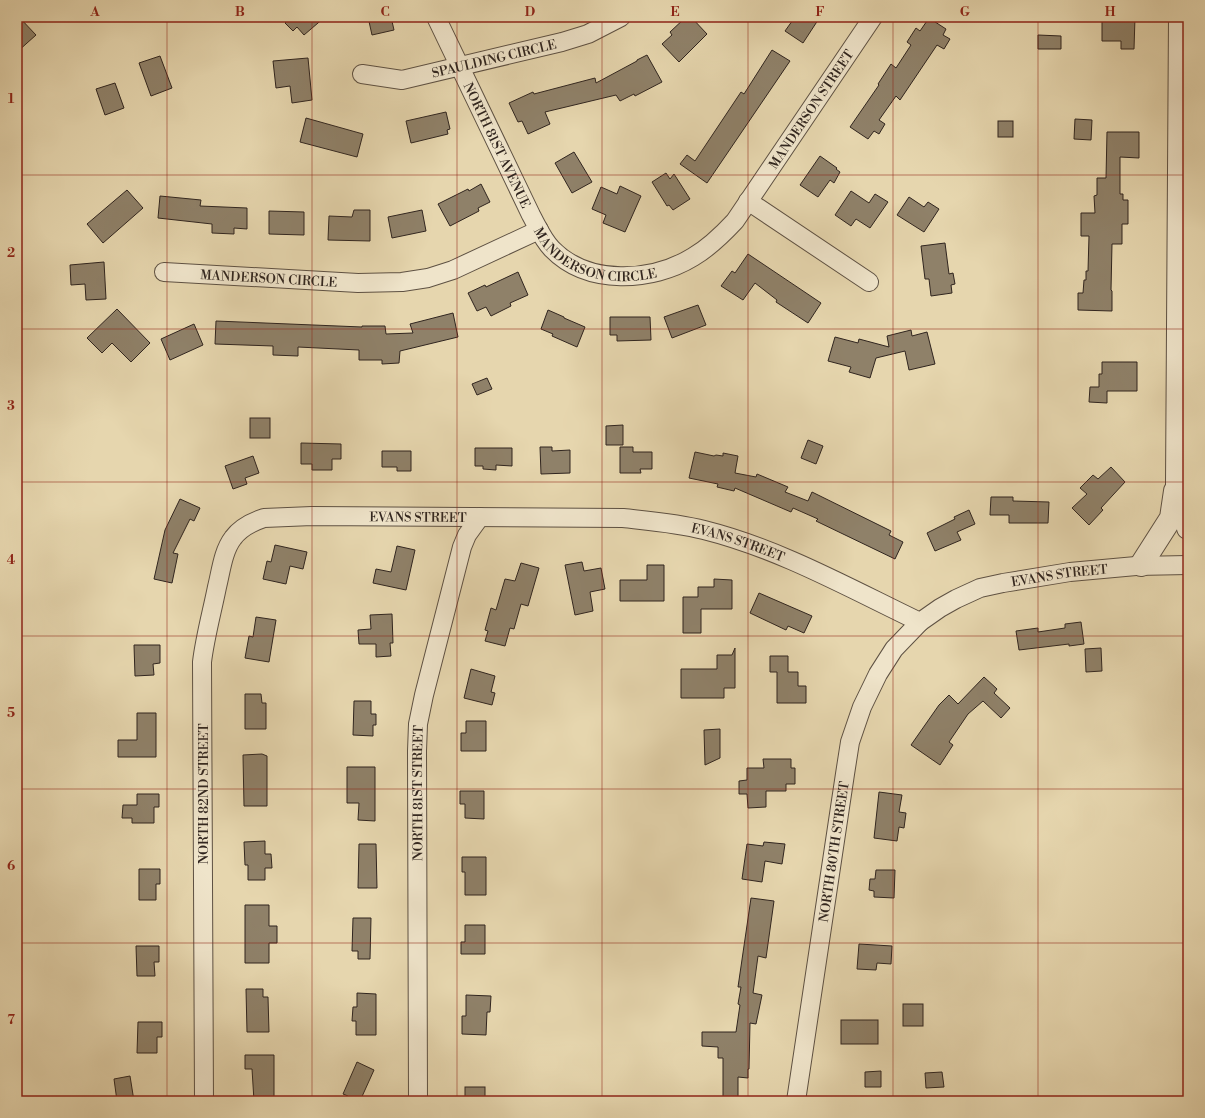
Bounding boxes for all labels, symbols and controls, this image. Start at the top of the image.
text: A [89,4,100,20]
text: B [235,4,245,20]
text: C [380,4,390,20]
text: D [525,4,535,20]
text: E [670,4,680,20]
text: F [815,4,825,20]
text: G [960,4,971,20]
text: H [1105,4,1116,20]
street label: SPAULDING CIRCLE [430,37,558,82]
street label: MANDERSON STREET [766,47,858,172]
street label: NORTH 81ST AVENUE [460,80,533,211]
text: 1 [8,91,15,107]
street label: MANDERSON CIRCLE [530,225,658,285]
text: 2 [7,245,15,261]
street label: MANDERSON CIRCLE [200,267,338,291]
text: 3 [7,398,15,414]
street label: EVANS STREET [369,509,467,526]
street label: EVANS STREET [690,520,787,566]
text: 4 [7,552,16,568]
street label: EVANS STREET [1010,562,1109,591]
text: 5 [7,705,15,721]
street label: NORTH 82ND STREET [196,723,212,865]
street label: NORTH 81ST STREET [410,725,427,861]
street label: NORTH 80TH STREET [816,780,853,923]
text: 6 [7,858,15,874]
text: 7 [7,1012,15,1028]

